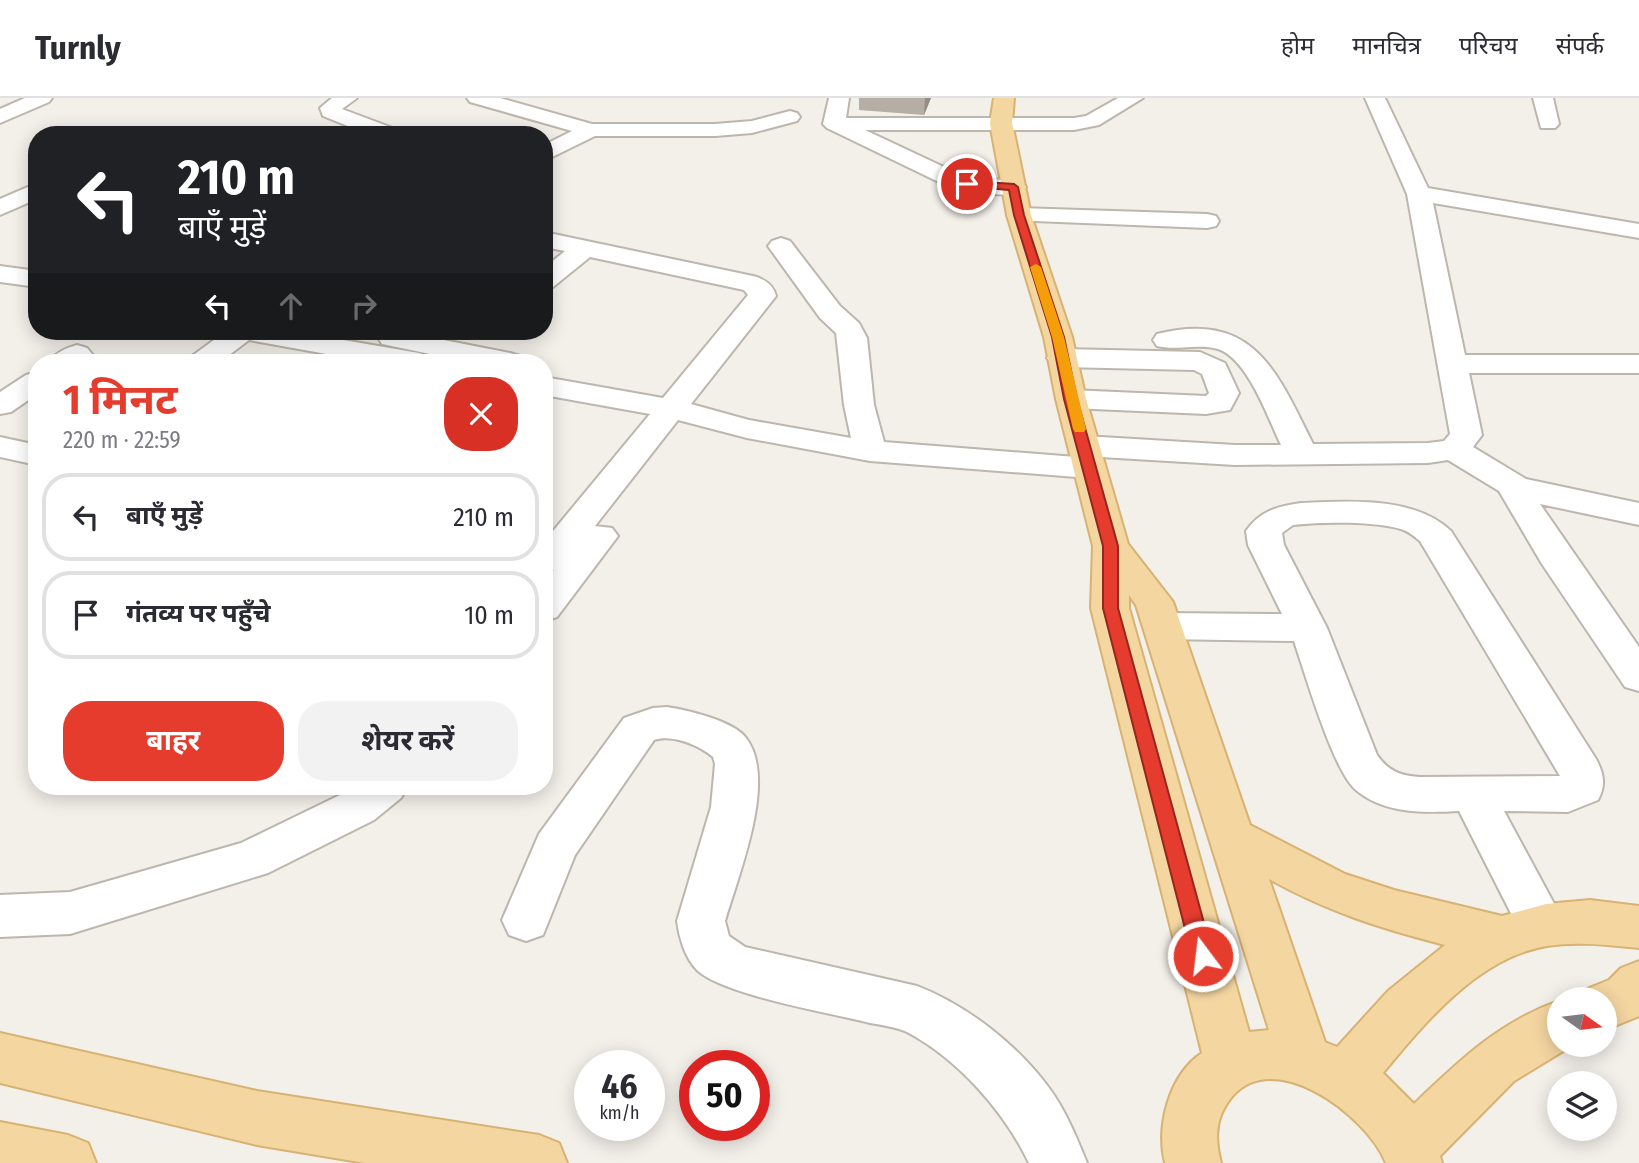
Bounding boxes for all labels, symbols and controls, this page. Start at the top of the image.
text: Turnly [35,28,121,68]
text: होम [1281,32,1314,60]
text: मानचित्र [1352,32,1421,60]
text: परिचय [1459,32,1518,60]
text: संपर्क [1556,32,1604,60]
text: 210 m [178,148,295,207]
icon: left [63,154,154,245]
pin [937,154,997,214]
icon: arrive [948,165,986,203]
text: बाएँ मुड़ें [178,208,266,246]
icon: left [199,287,237,325]
icon: ahead [272,287,310,325]
icon: right [345,287,383,325]
text: 1 मिनट [63,375,178,425]
button: close [444,377,518,451]
text: 220 m · 22:59 [63,426,181,454]
icon: left [67,498,105,536]
text: बाएँ मुड़ें [126,500,203,531]
text: 210 m [453,502,514,533]
icon: arrive [67,596,105,634]
text: गंतव्य पर पहुँचे [126,598,270,629]
text: 10 m [464,600,514,631]
button: बाहर [63,701,284,781]
button: शेयर करें [298,701,518,781]
position arrow [1166,919,1240,993]
north arrow [1547,987,1617,1057]
map controls [1547,987,1617,1141]
speed limit sign: 50 [679,1050,770,1141]
text: 46 [601,1065,638,1107]
button: layers [1547,1071,1617,1141]
text: km/h [599,1102,640,1124]

